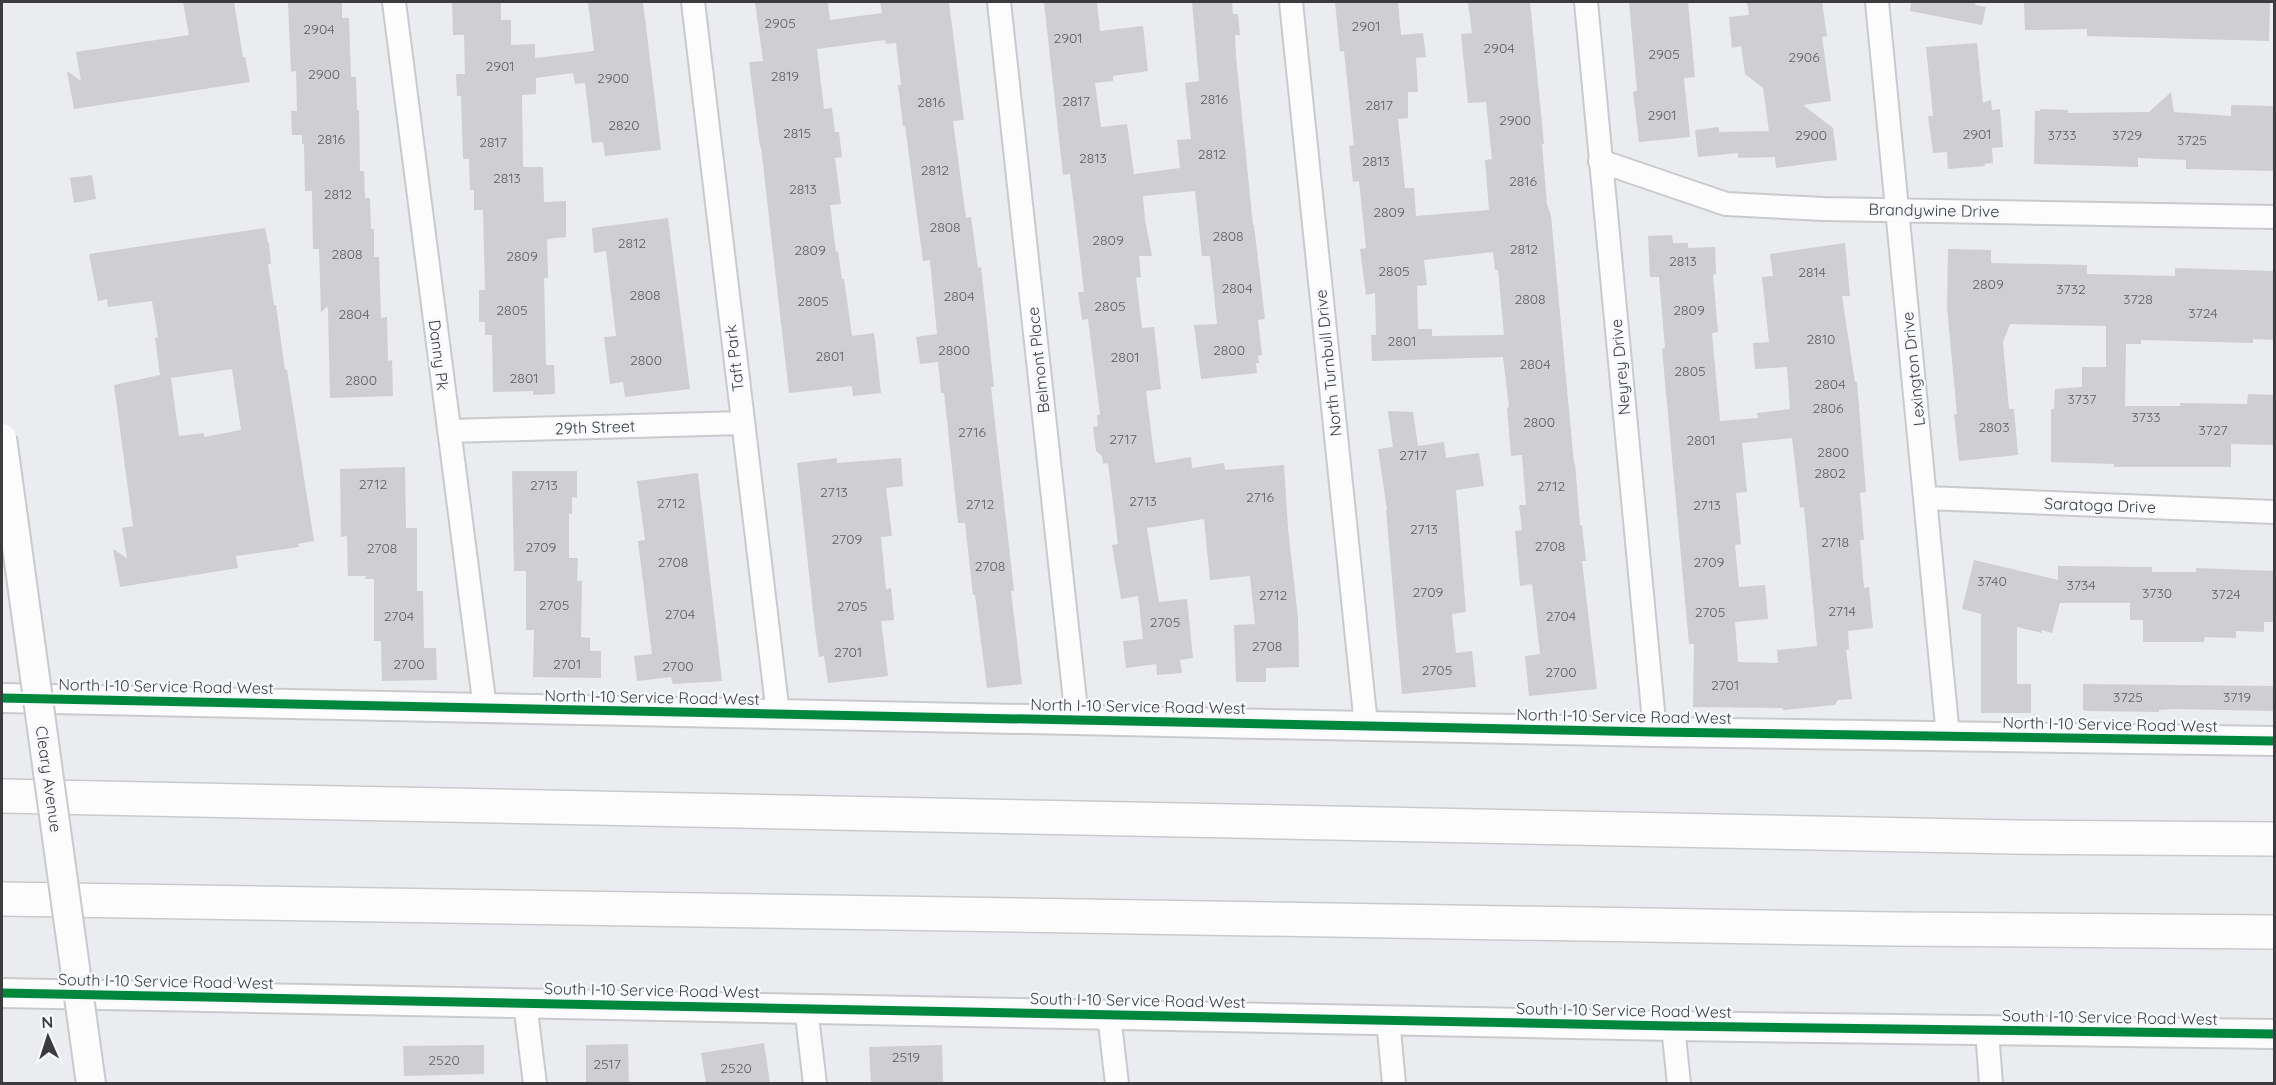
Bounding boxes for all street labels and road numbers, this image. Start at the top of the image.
street label: Brandywine Drive [1868,199,2000,221]
street label: North Turnbull Drive [1310,289,1346,437]
street label: Belmont Place [1022,306,1054,414]
street label: Lexington Drive [1897,311,1929,427]
street label: Danny Pk [425,318,453,392]
street label: Neyrey Drive [1606,318,1634,416]
street label: Taft Park [720,323,748,393]
street label: 29th Street [554,416,636,438]
street label: Saratoga Drive [2044,493,2156,517]
street label: North I-10 Service Road West [58,674,274,698]
street label: North I-10 Service Road West [544,685,760,709]
street label: North I-10 Service Road West [1030,694,1246,718]
street label: North I-10 Service Road West [1516,704,1732,728]
street label: North I-10 Service Road West [2002,712,2218,736]
street label: Cleary Avenue [32,725,66,833]
street label: South I-10 Service Road West [58,969,274,993]
street label: South I-10 Service Road West [544,978,760,1002]
street label: South I-10 Service Road West [1030,988,1246,1012]
street label: South I-10 Service Road West [1516,998,1732,1022]
street label: South I-10 Service Road West [2002,1005,2218,1029]

